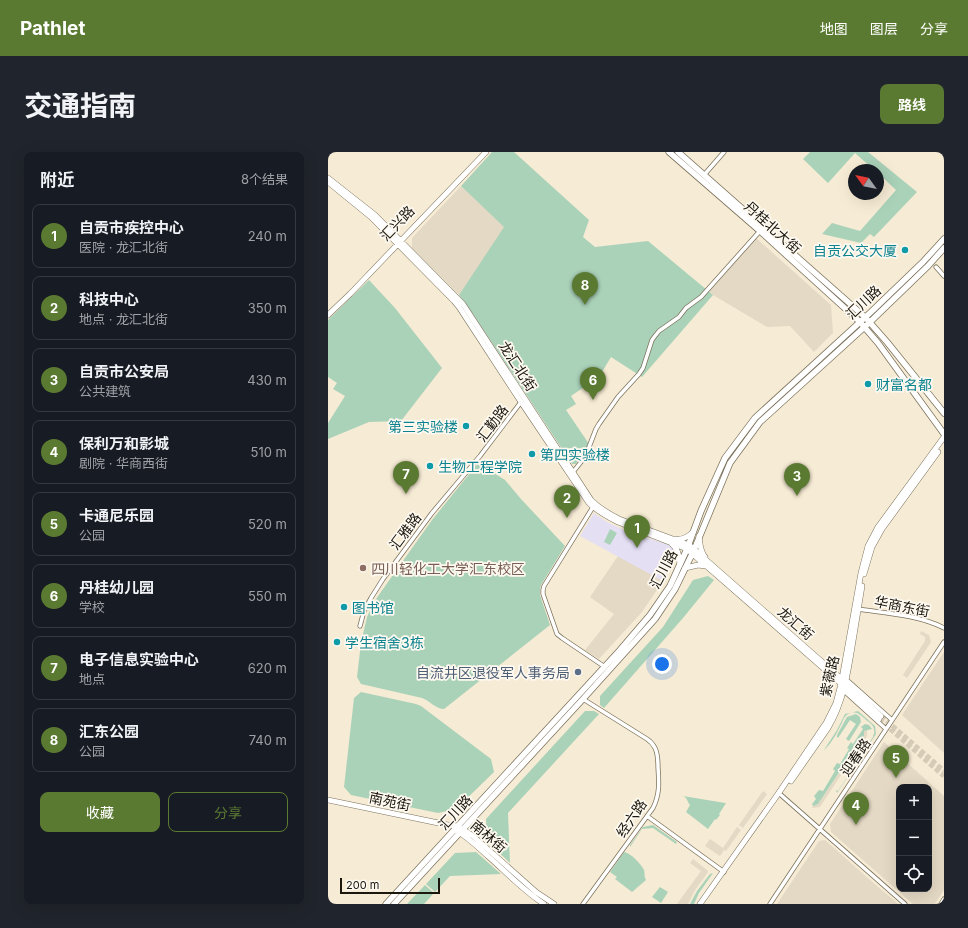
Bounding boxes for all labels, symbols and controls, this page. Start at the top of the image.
text: Pathlet [20,17,85,40]
text: 地图 [820,20,848,37]
text: 图层 [870,20,898,37]
text: 分享 [920,20,948,37]
button: 路线 [880,84,944,124]
text: 交通指南 [24,89,136,123]
north arrow [848,164,884,200]
text: 附近 [40,170,74,190]
text: 8个结果 [241,171,288,187]
street label: 丹桂北大街 [741,197,805,257]
street label: 汇兴路 [376,202,418,244]
text: 自贡市疾控中心 [79,218,184,237]
text: 1 [51,228,57,244]
text: 240 m [248,228,287,244]
text: 医院 · 龙汇北街 [79,239,168,255]
place label: 自贡公交大厦 [813,242,897,259]
marker: 自贡公交大厦 [900,245,910,255]
pin: 8 [572,272,598,305]
street label: 汇川路 [842,281,884,323]
text: 科技中心 [79,290,139,309]
text: 2 [50,300,58,316]
text: 350 m [248,300,287,316]
text: 地点 · 龙汇北街 [79,311,168,327]
street label: 龙汇北街 [496,338,540,394]
text: 自贡市公安局 [79,362,169,381]
pin: 6 [580,367,606,400]
text: 3 [50,372,58,388]
text: 430 m [247,372,287,388]
place label: 财富名都 [876,376,932,393]
marker: 财富名都 [863,379,873,389]
text: 公共建筑 [79,383,131,399]
street label: 汇勤路 [473,401,511,445]
place label: 第三实验楼 [388,418,458,435]
marker: 第三实验楼 [461,421,471,431]
text: 保利万和影城 [79,434,169,453]
text: 4 [50,444,58,460]
text: 510 m [251,444,287,460]
place label: 第四实验楼 [540,446,610,463]
marker: 第四实验楼 [527,449,537,459]
text: 剧院 · 华商西街 [79,455,168,471]
place label: 生物工程学院 [438,458,522,475]
pin: 7 [393,461,419,494]
marker: 生物工程学院 [425,461,435,471]
pin: 3 [784,463,810,496]
pin: 2 [554,485,580,518]
text: 卡通尼乐园 [79,506,154,525]
street label: 汇雅路 [386,509,424,553]
pin: 1 [624,515,650,548]
text: 5 [50,516,58,532]
text: 520 m [248,516,287,532]
text: 公园 [79,527,105,543]
street label: 汇川路 [646,546,680,592]
place label: 四川轻化工大学汇东校区 [371,560,525,577]
marker: 四川轻化工大学汇东校区 [358,563,368,573]
text: 丹桂幼儿园 [79,578,154,597]
text: 6 [50,588,58,604]
text: 550 m [248,588,287,604]
street label: 华商东街 [873,592,931,620]
text: 学校 [79,599,105,615]
place label: 图书馆 [352,599,394,616]
marker: 图书馆 [339,602,349,612]
street label: 龙汇街 [775,603,817,643]
place label: 学生宿舍3栋 [345,634,424,651]
marker: 学生宿舍3栋 [332,637,342,647]
text: 电子信息实验中心 [79,650,199,669]
your location [652,654,672,674]
street label: 紫薇路 [816,654,842,698]
text: 7 [50,660,58,676]
text: 620 m [248,660,287,676]
place label: 自流井区退役军人事务局 [416,664,570,681]
marker: 自流井区退役军人事务局 [573,667,583,677]
text: 地点 [79,671,105,687]
text: 汇东公园 [79,722,139,741]
text: 8 [50,732,58,748]
text: 740 m [249,732,287,748]
street label: 迎春路 [836,735,874,779]
text: 公园 [79,743,105,759]
pin: 5 [883,745,909,778]
map controls [896,784,932,892]
button: + [896,784,932,820]
street label: 南苑街 [368,788,412,814]
street label: 汇川路 [434,791,476,833]
button: 收藏 [40,792,160,832]
button: 分享 [168,792,288,832]
pin: 4 [843,792,869,825]
street label: 经六路 [612,796,650,840]
street label: 南林街 [467,816,511,856]
button: − [896,820,932,856]
button: locate [896,856,932,892]
scale bar [340,876,440,895]
text: 200 m [346,878,379,892]

